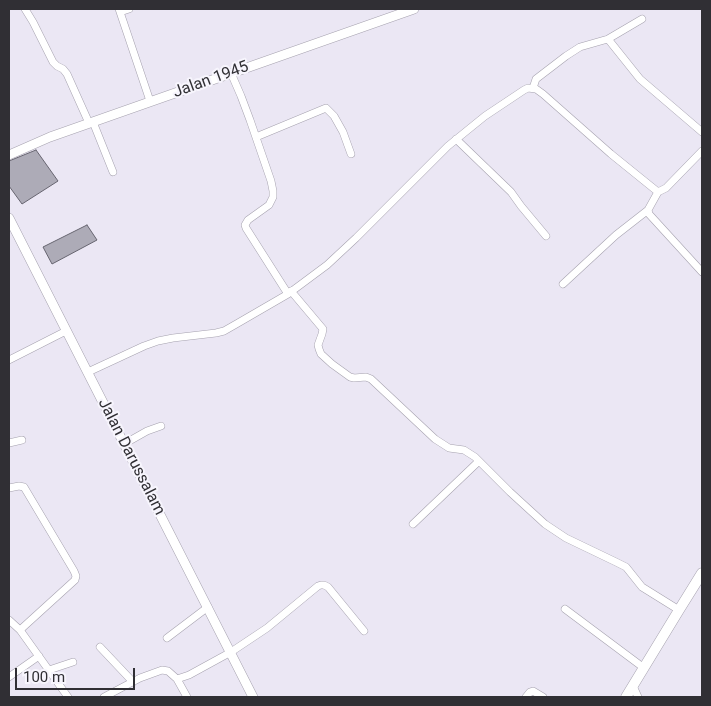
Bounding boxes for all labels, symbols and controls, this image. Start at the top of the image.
street label: Jalan 1945 [171,57,251,103]
street label: Jalan Darussalam [93,396,169,518]
scale bar [18,658,138,690]
text: 100 m [23,668,65,686]

